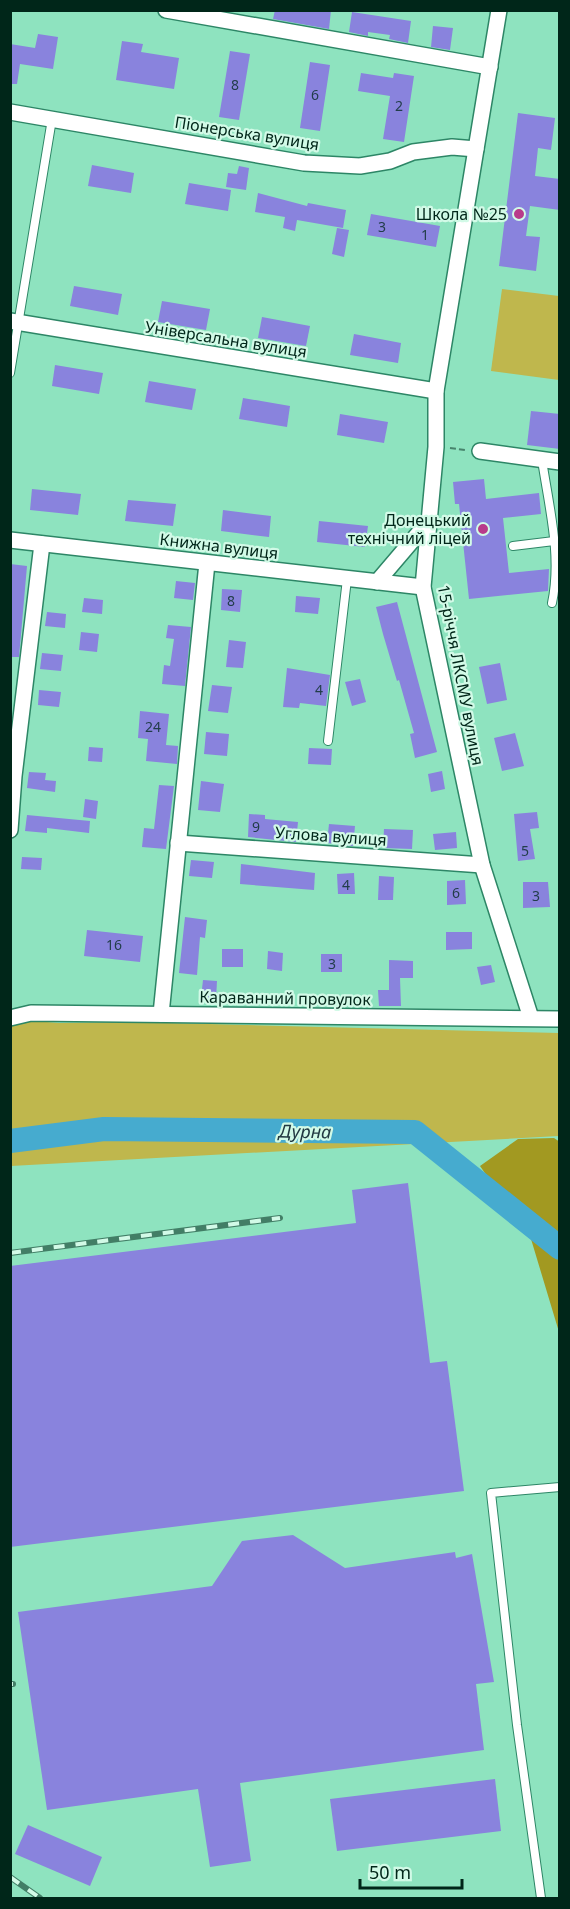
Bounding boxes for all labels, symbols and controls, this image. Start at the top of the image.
house number: 8 [231,75,239,94]
house number: 6 [311,85,319,104]
house number: 2 [395,96,403,115]
street label: Піонерська вулиця [173,111,321,155]
place label: Школа №25 [416,203,507,225]
marker: Школа №25 [512,207,526,221]
house number: 3 [378,217,386,236]
house number: 1 [421,225,429,244]
street label: Універсальна вулиця [144,315,308,363]
place label: Донецький технічний ліцей [348,509,471,549]
marker: Донецький технічний ліцей [476,522,490,536]
street label: Книжна вулиця [158,528,280,564]
street label: 15-річчя ЛКСМУ вулиця [433,583,489,767]
house number: 8 [227,591,235,610]
house number: 4 [315,680,323,699]
house number: 24 [145,717,161,736]
house number: 9 [252,817,260,836]
street label: Углова вулиця [274,821,388,851]
house number: 5 [521,841,529,860]
house number: 4 [342,875,350,894]
house number: 6 [452,883,460,902]
house number: 3 [532,886,540,905]
house number: 16 [106,935,122,954]
house number: 3 [328,954,336,973]
street label: Караванний провулок [199,986,371,1011]
water label: Дурна [277,1119,331,1143]
scale bar [360,1852,462,1890]
text: 50 m [369,1860,411,1884]

